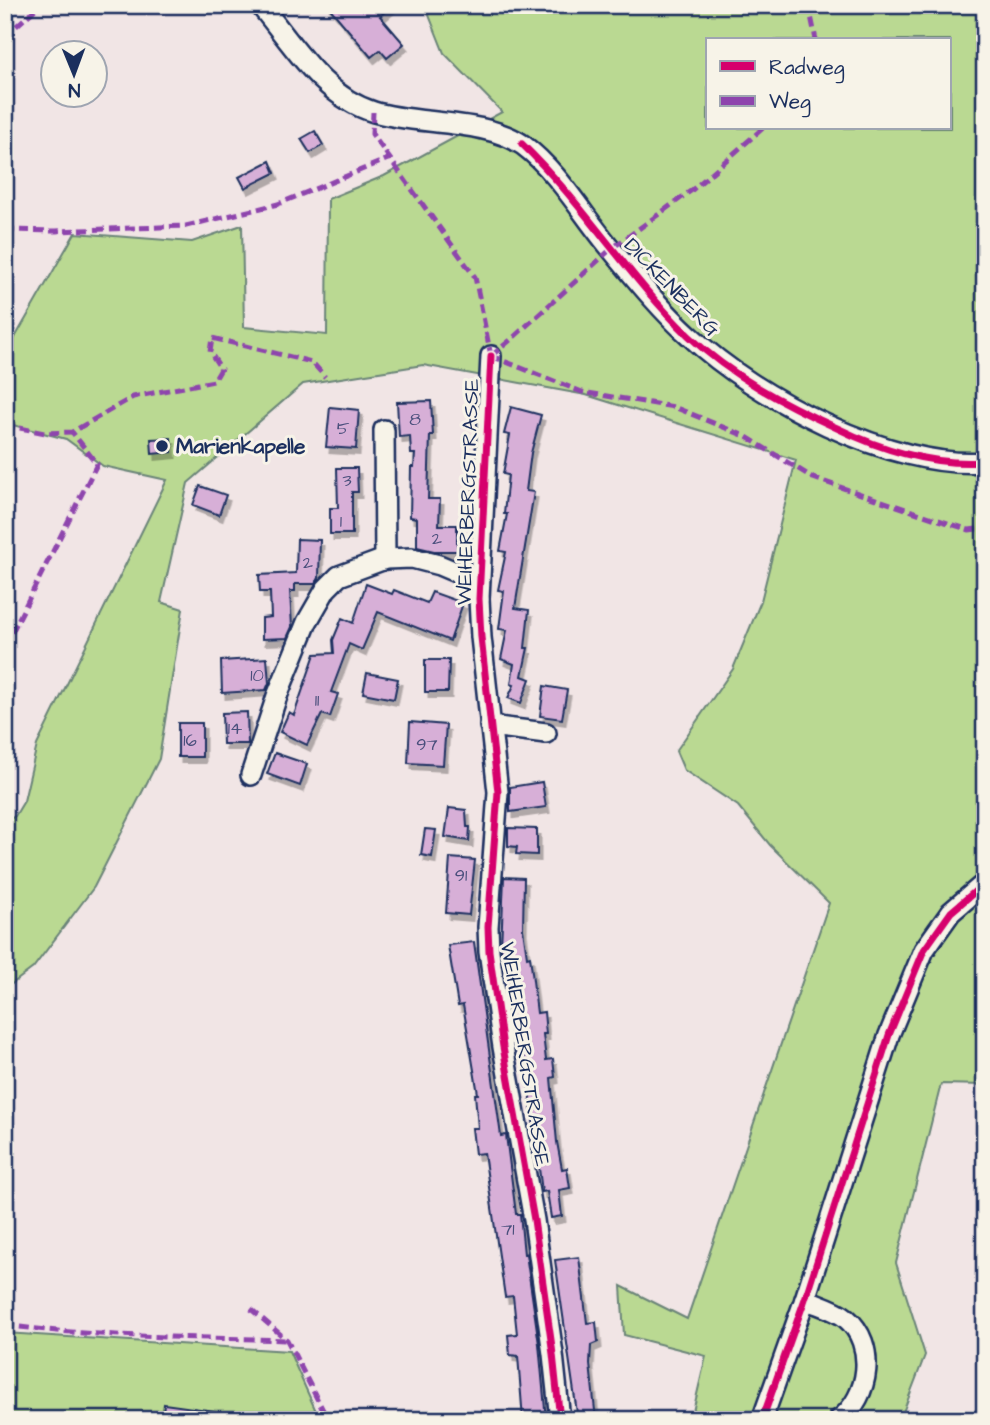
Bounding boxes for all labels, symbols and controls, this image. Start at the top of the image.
north arrow [38,38,108,108]
legend [706,38,951,130]
text: Radweg [769,53,845,84]
text: N [68,76,80,103]
text: Weg [769,87,811,118]
street label: DICKENBERG [618,231,727,343]
street label: WEIHERBERGSTRASSE [450,378,486,606]
house number: 8 [409,407,421,432]
house number: 5 [337,416,350,441]
place label: Marienkapelle [176,432,306,462]
marker: Marienkapelle [154,438,170,454]
house number: 3 [342,468,352,493]
house number: 1 [340,509,342,534]
house number: 2 [432,526,443,551]
house number: 2 [303,550,314,575]
house number: 10 [250,663,264,688]
house number: 11 [315,688,319,713]
house number: 14 [228,716,242,741]
house number: 16 [183,728,197,753]
house number: 97 [416,732,438,757]
house number: 91 [455,863,467,888]
street label: WEIHERBERGSTRASSE [493,940,557,1169]
house number: 71 [501,1217,515,1242]

